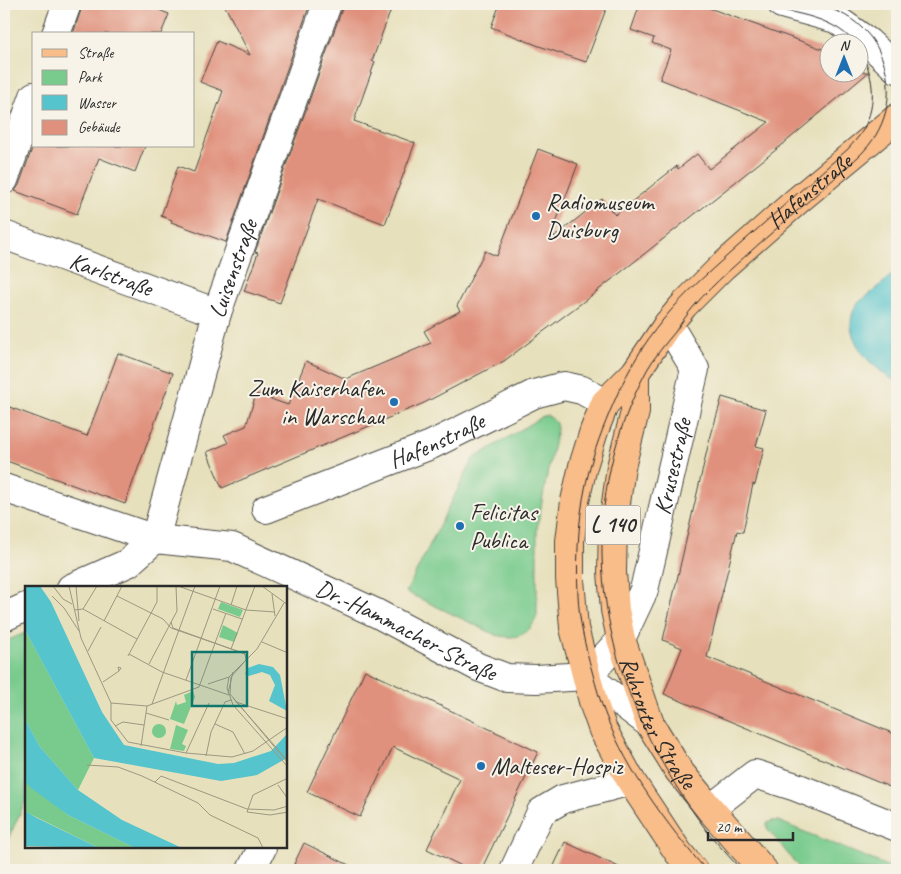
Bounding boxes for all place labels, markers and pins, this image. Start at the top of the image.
place label: Radiomuseum Duisburg [546,187,656,245]
marker: Radiomuseum Duisburg [530,210,542,222]
place label: Zum Kaiserhafen in Warschau [248,373,386,431]
marker: Zum Kaiserhafen in Warschau [388,396,400,408]
place label: Felicitas Publica [470,497,539,555]
marker: Felicitas Publica [454,520,466,532]
place label: Malteser-Hospiz [491,751,624,781]
marker: Malteser-Hospiz [475,760,487,772]

